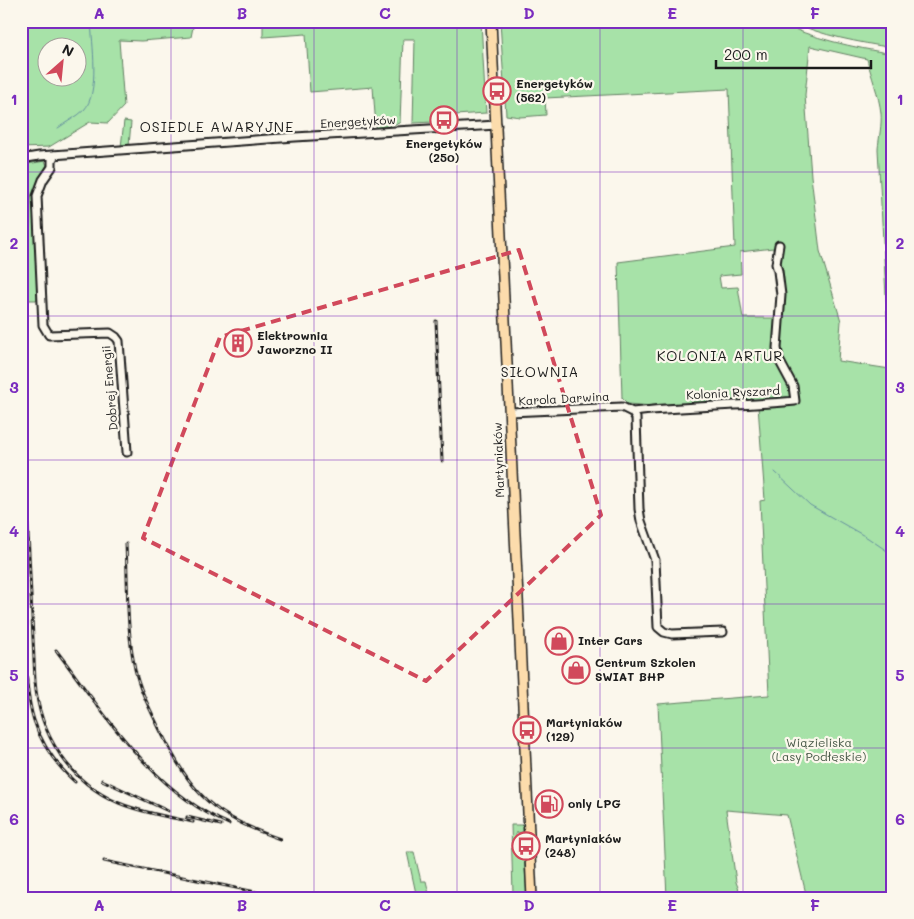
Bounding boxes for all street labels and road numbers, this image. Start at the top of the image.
street label: Energetyków [320,111,396,131]
street label: Dobrej Energii [97,345,121,431]
street label: Kolonia Ryszard [686,382,781,402]
street label: Karola Darwina [518,388,610,408]
street label: Martyniaków [489,422,507,498]

